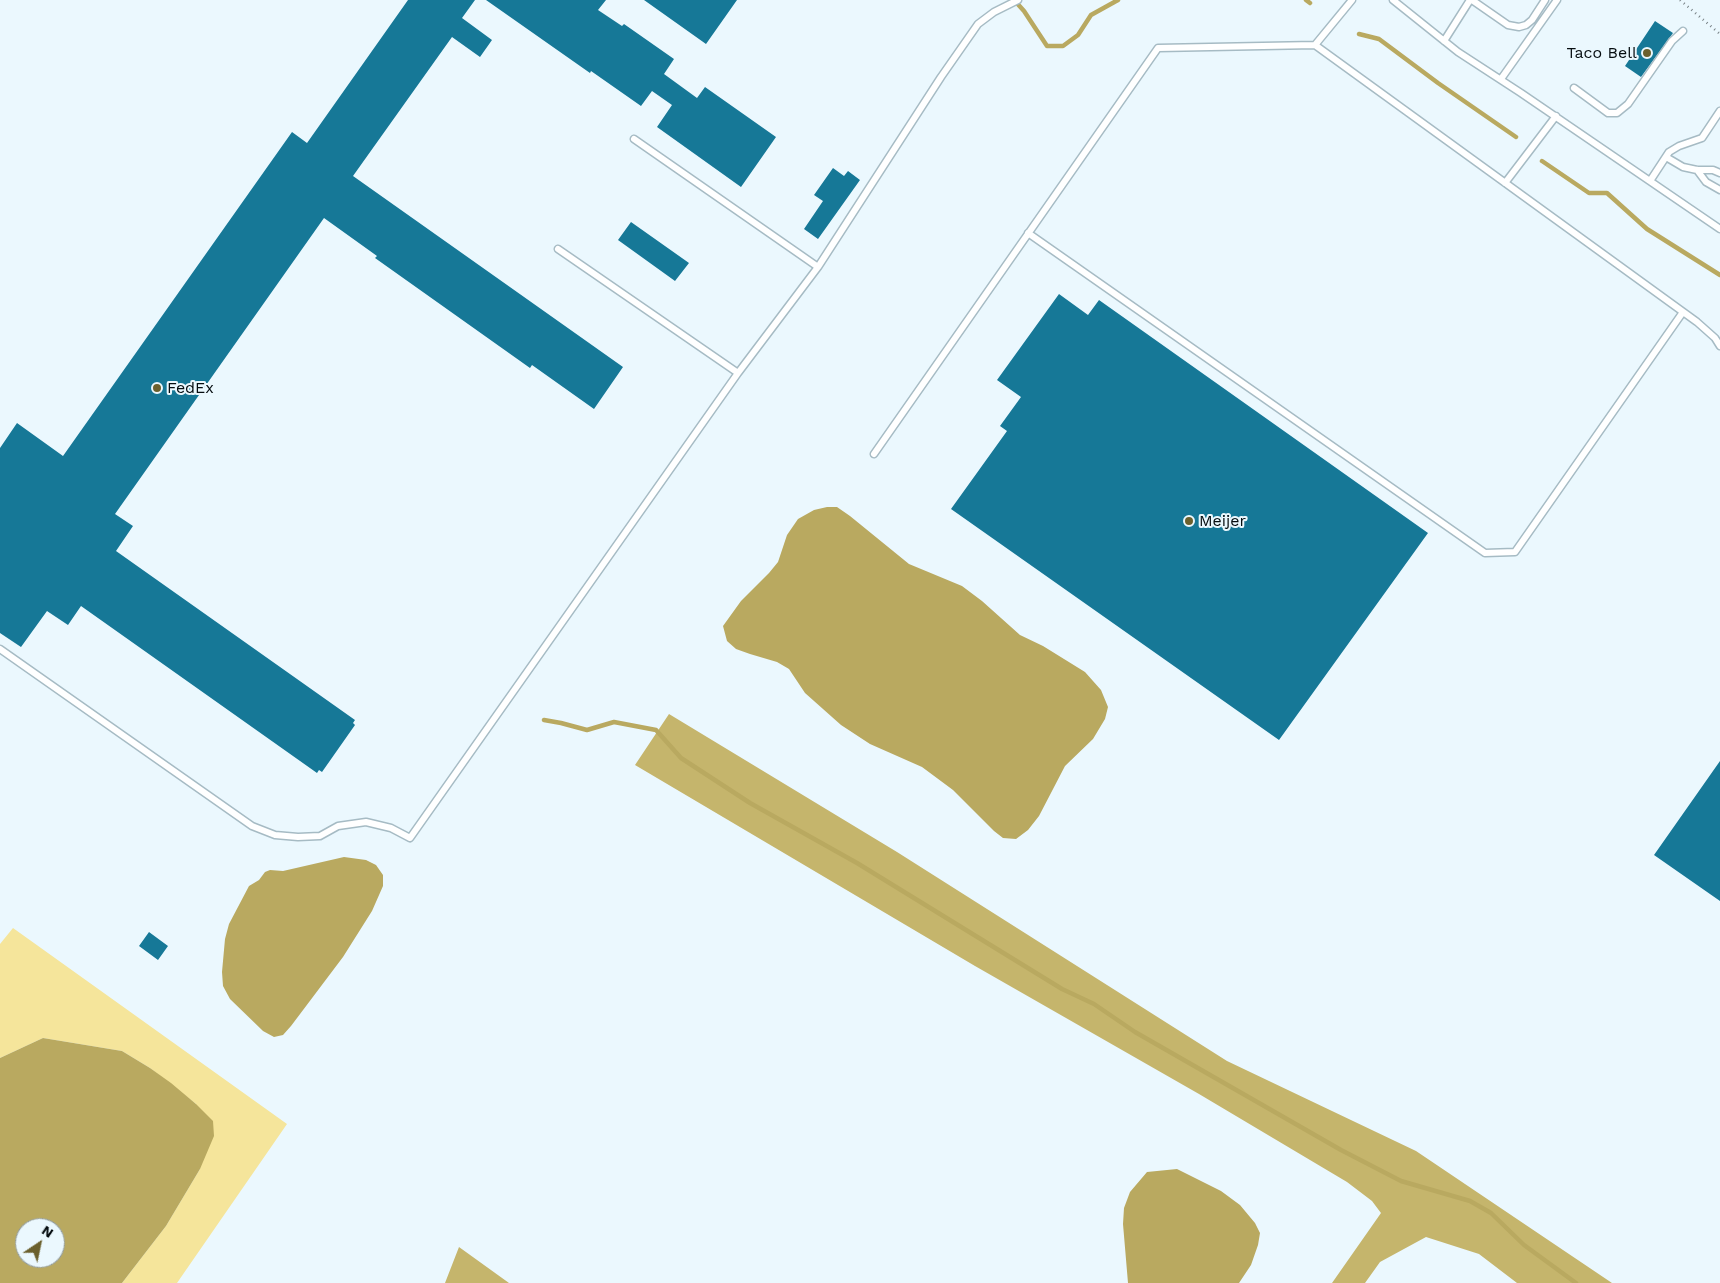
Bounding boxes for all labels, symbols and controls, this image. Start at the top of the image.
place label: Taco Bell [1566,43,1637,63]
marker: Taco Bell [1641,47,1653,59]
place label: FedEx [167,378,214,398]
marker: FedEx [151,382,163,394]
place label: Meijer [1199,511,1246,531]
marker: Meijer [1183,515,1195,527]
north arrow [15,1218,65,1268]
text: N [39,1222,57,1241]

